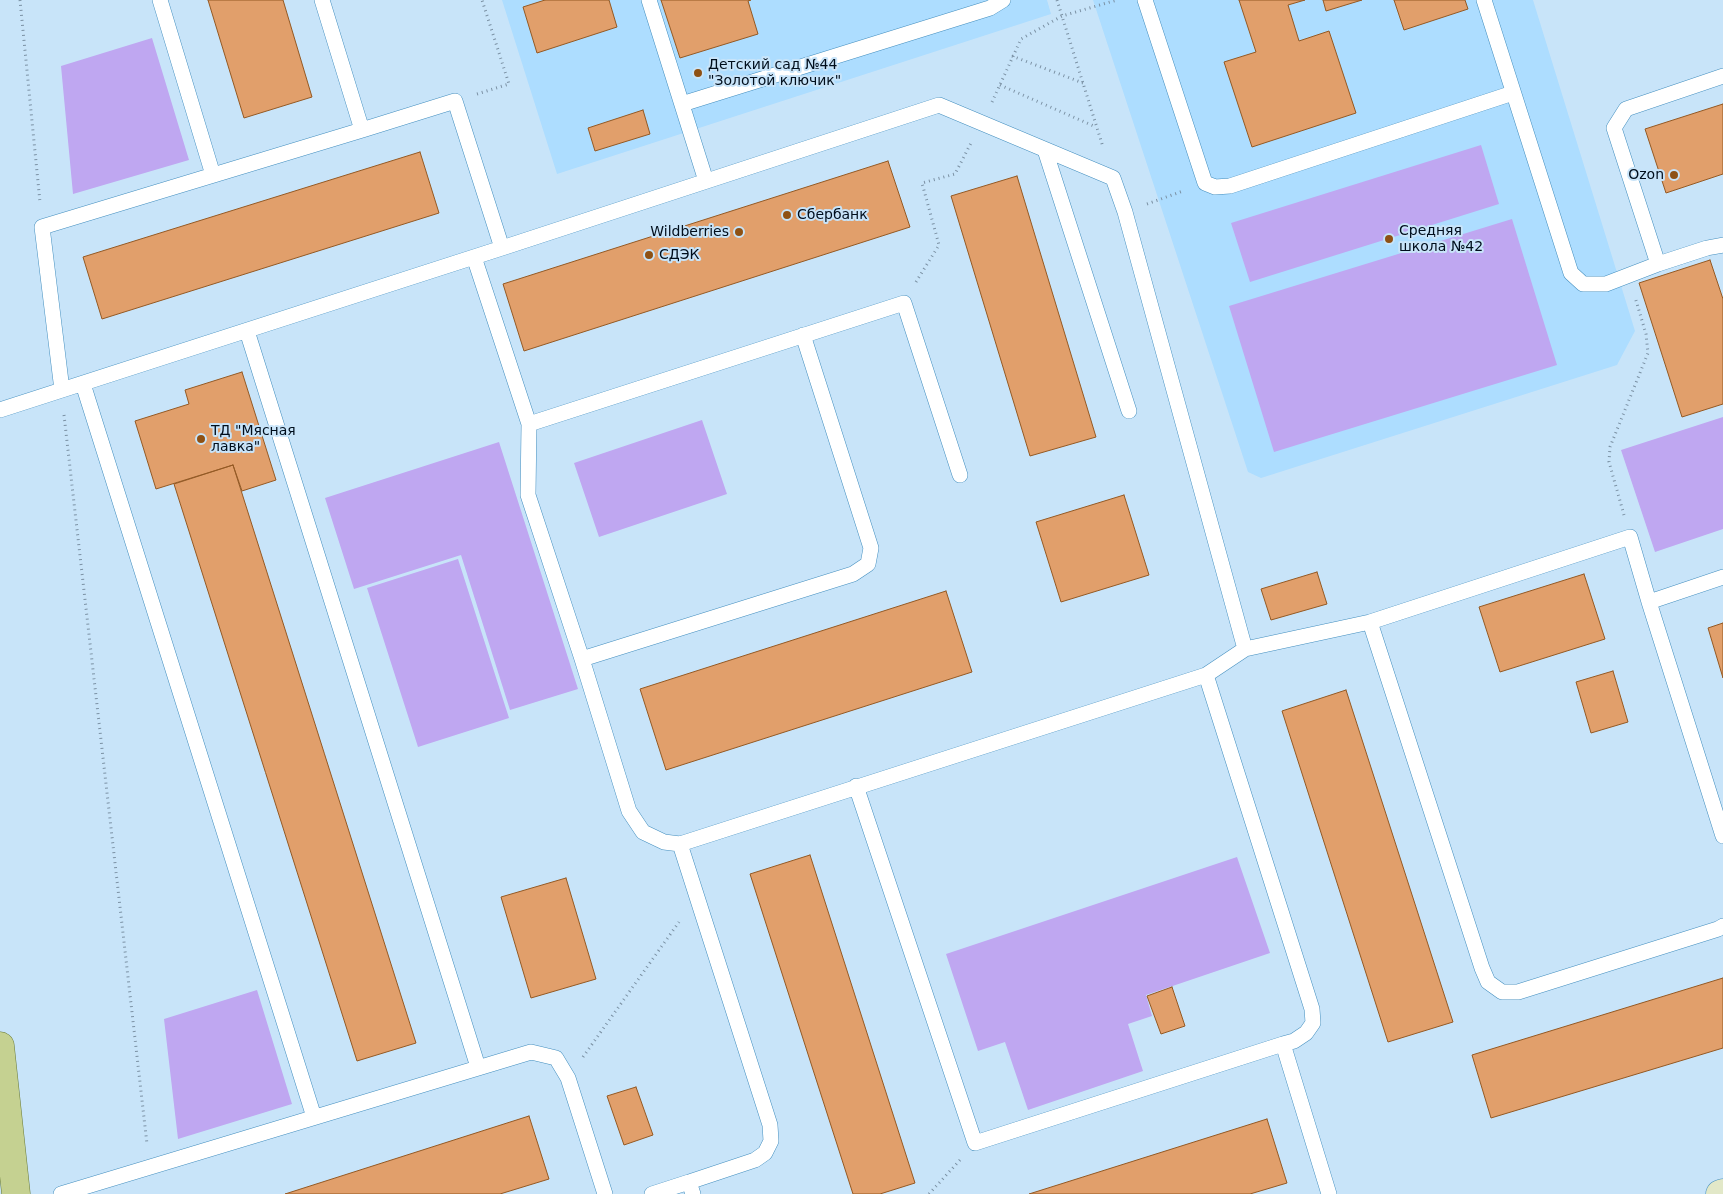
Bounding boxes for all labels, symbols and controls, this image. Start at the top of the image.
place label: Детский сад №44 "Золотой ключик" [708,57,841,90]
marker: Детский сад №44 "Золотой ключик" [692,67,704,79]
place label: Ozon [1628,167,1664,183]
marker: Ozon [1668,169,1680,181]
place label: Сбербанк [797,207,868,223]
marker: Сбербанк [781,209,793,221]
place label: Средняя школа №42 [1399,223,1483,256]
place label: Wildberries [650,224,729,240]
marker: Wildberries [733,226,745,238]
marker: Средняя школа №42 [1383,233,1395,245]
place label: СДЭК [659,247,699,263]
marker: СДЭК [643,249,655,261]
place label: ТД "Мясная лавка" [211,423,296,456]
marker: ТД "Мясная лавка" [195,433,207,445]

